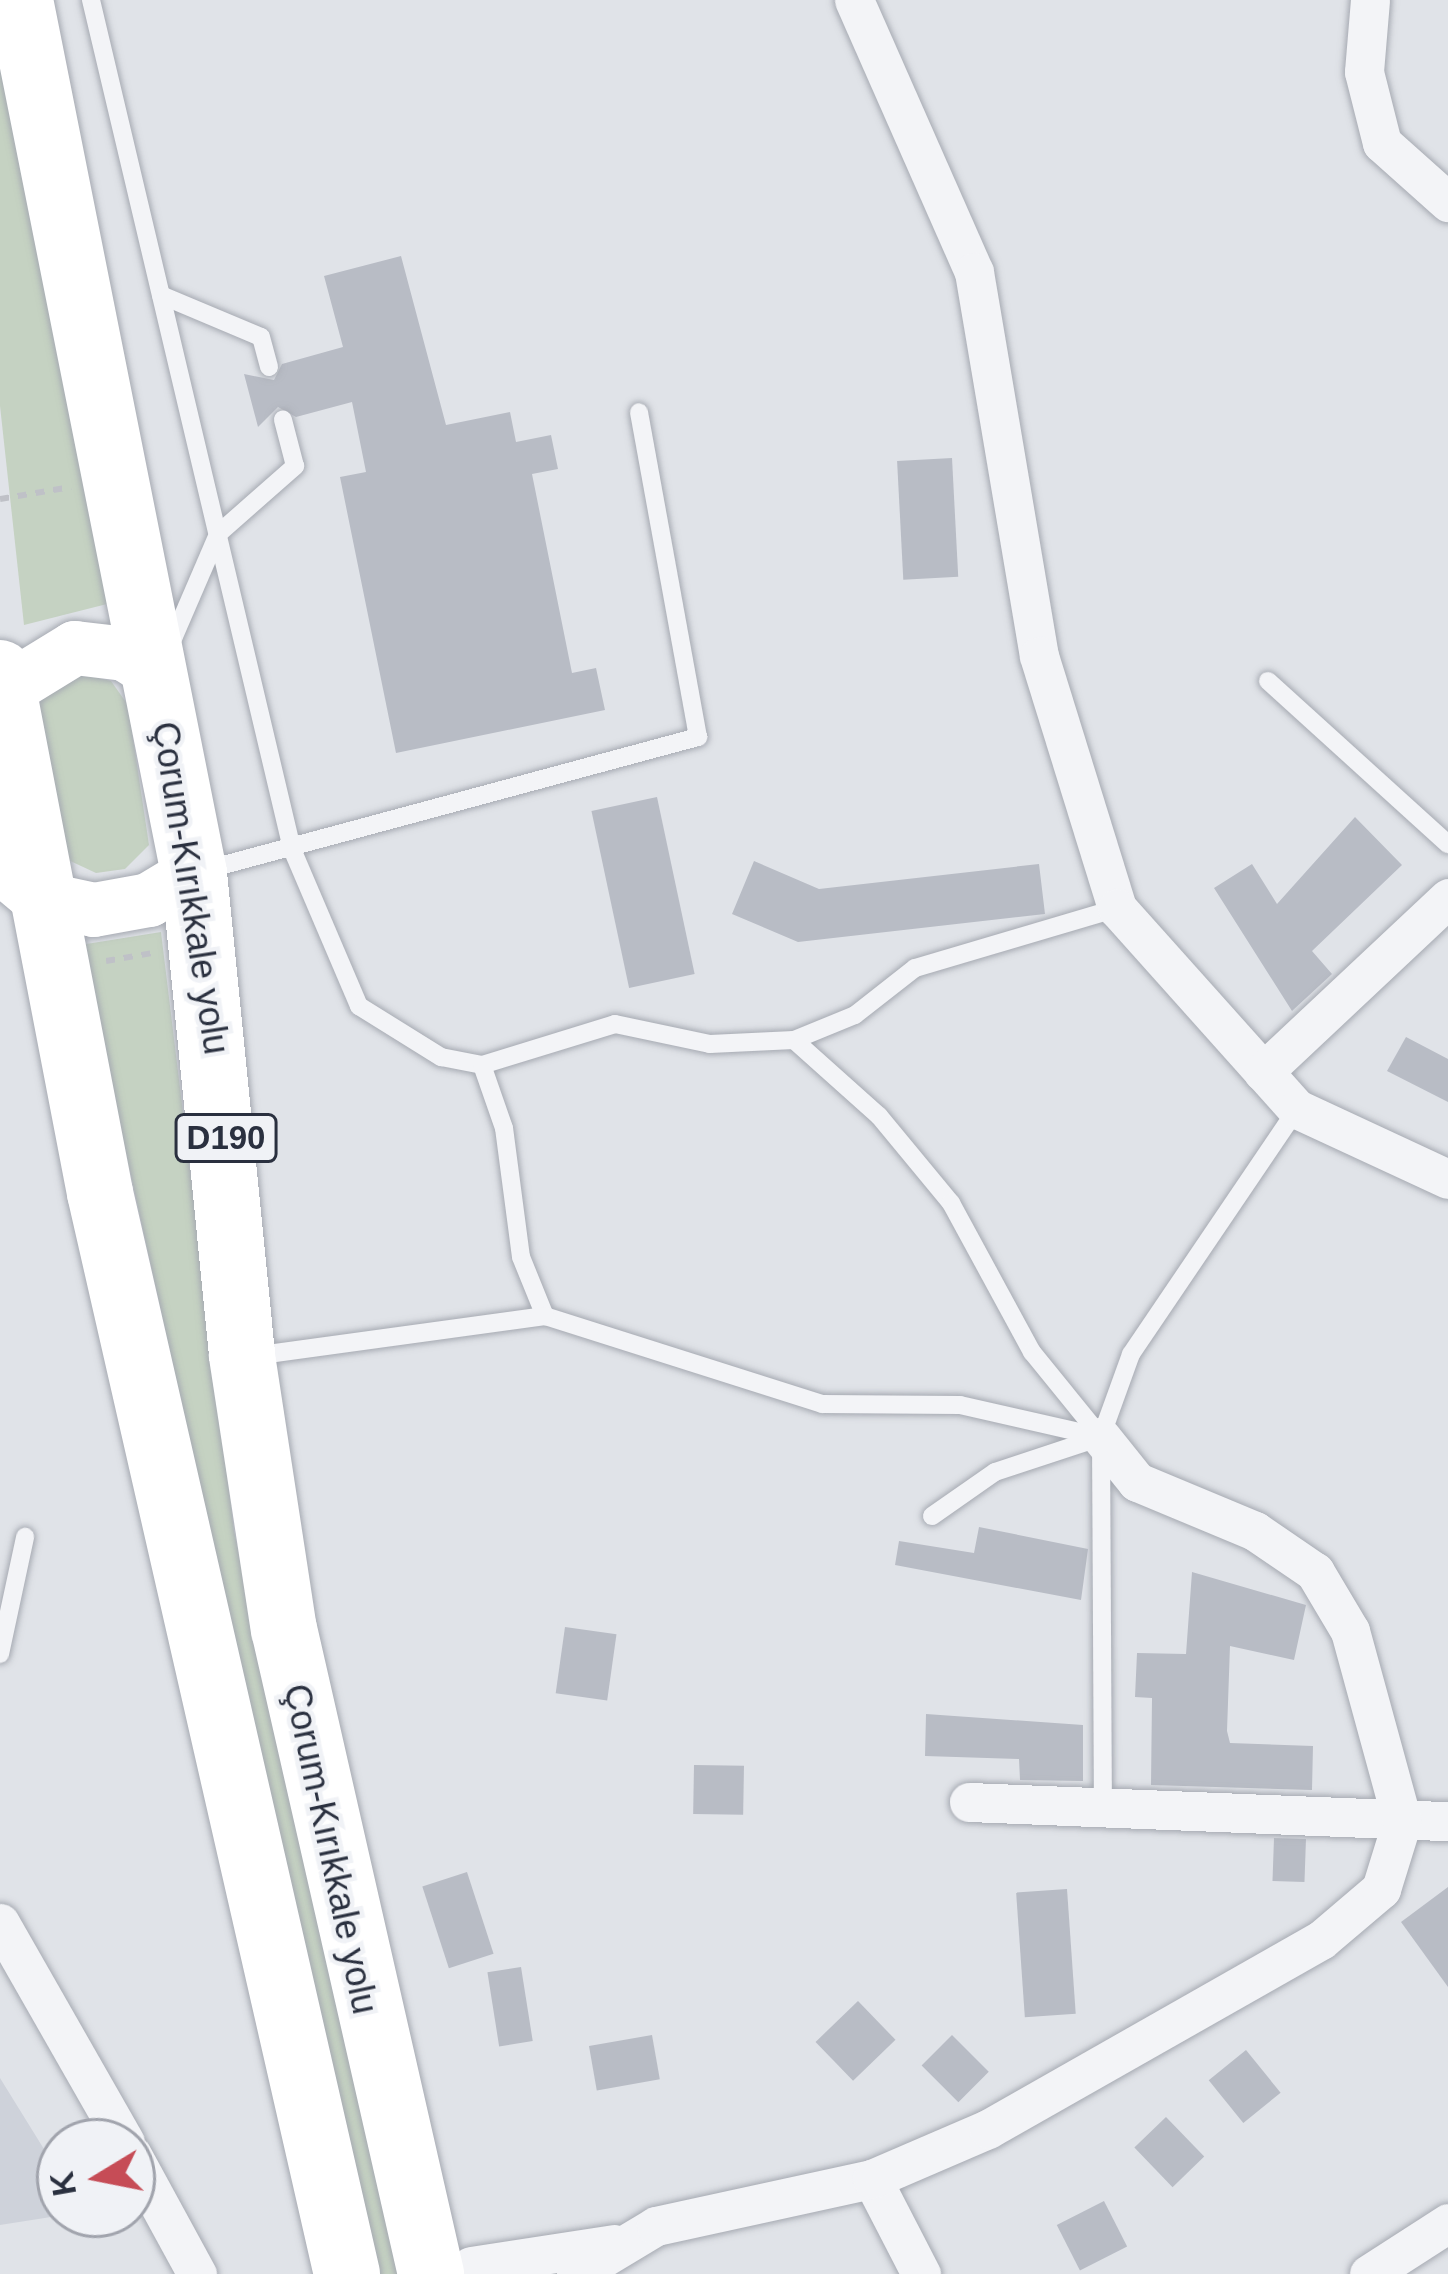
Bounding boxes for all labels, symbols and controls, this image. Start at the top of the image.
street label: Çorum-Kırıkkale yolu [143,719,239,1057]
road number: D190 [172,1111,280,1165]
street label: Çorum-Kırıkkale yolu [275,1680,387,2018]
north arrow [36,2118,156,2238]
text: K [43,2169,83,2199]

